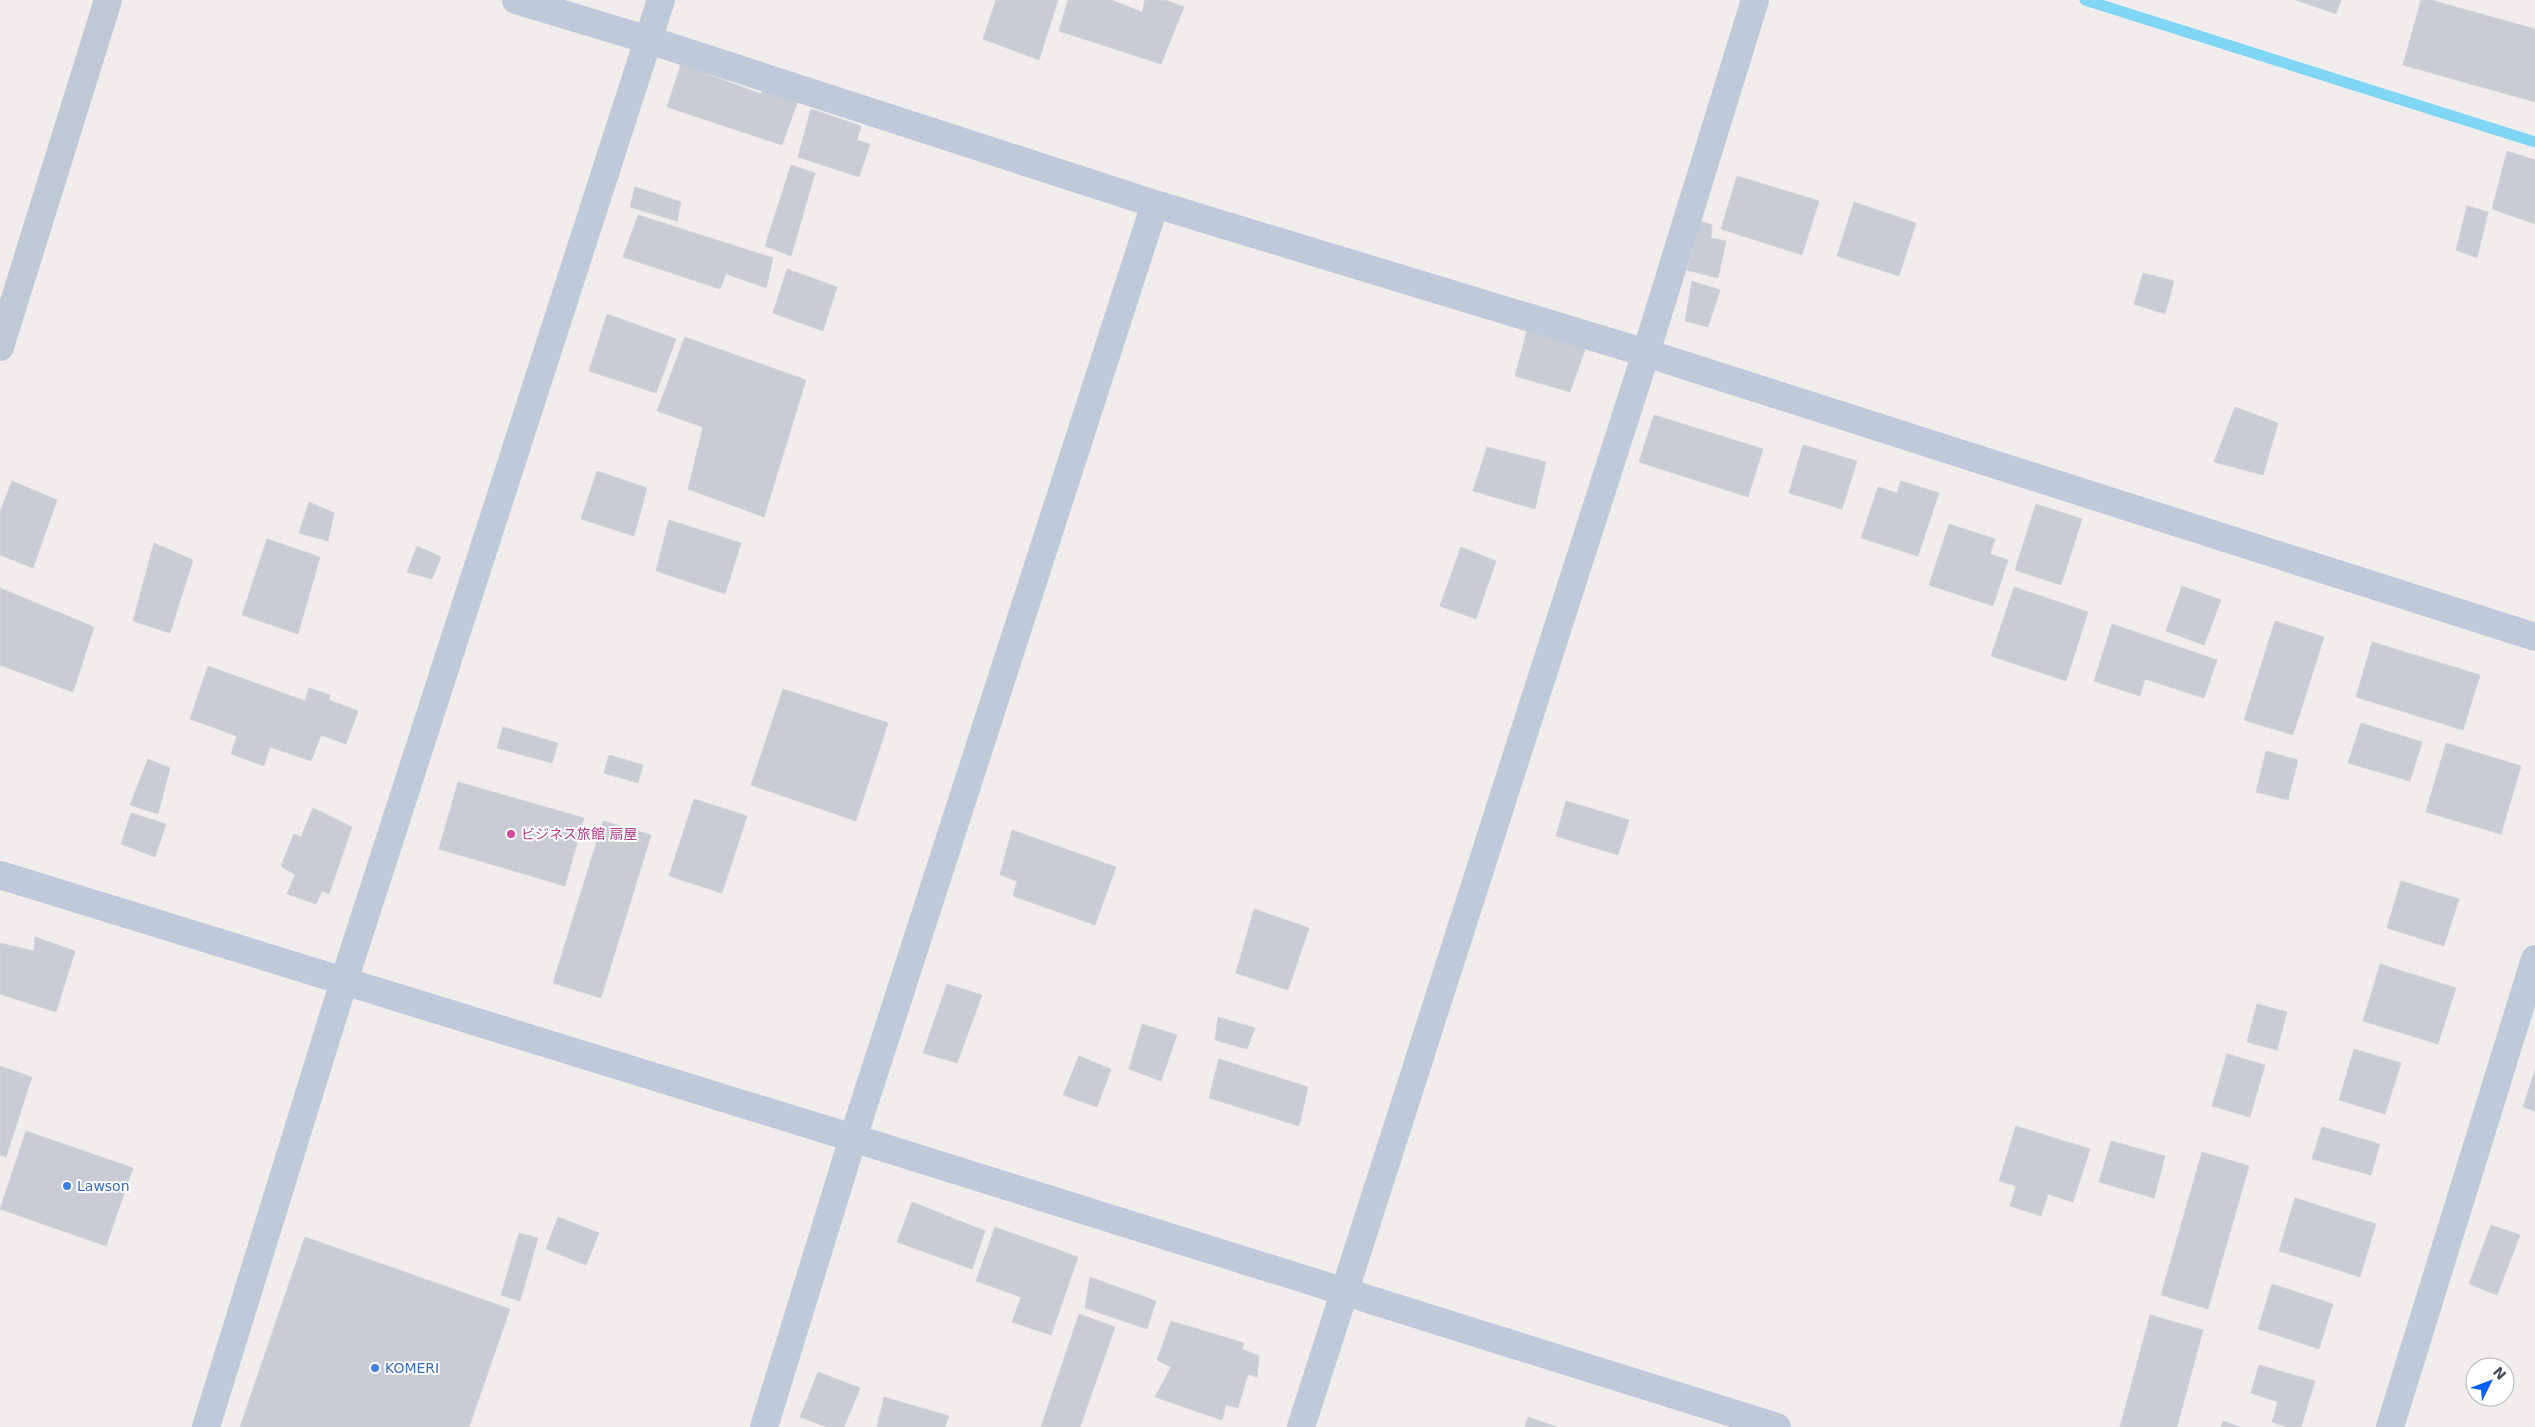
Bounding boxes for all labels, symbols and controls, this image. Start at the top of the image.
place label: ビジネス旅館 扇屋 [521,826,637,842]
marker: ビジネス旅館 扇屋 [505,828,517,840]
place label: Lawson [77,1178,130,1194]
marker: Lawson [61,1180,73,1192]
north arrow [2465,1357,2515,1407]
place label: KOMERI [385,1360,439,1376]
marker: KOMERI [369,1362,381,1374]
text: N [2490,1364,2510,1383]

